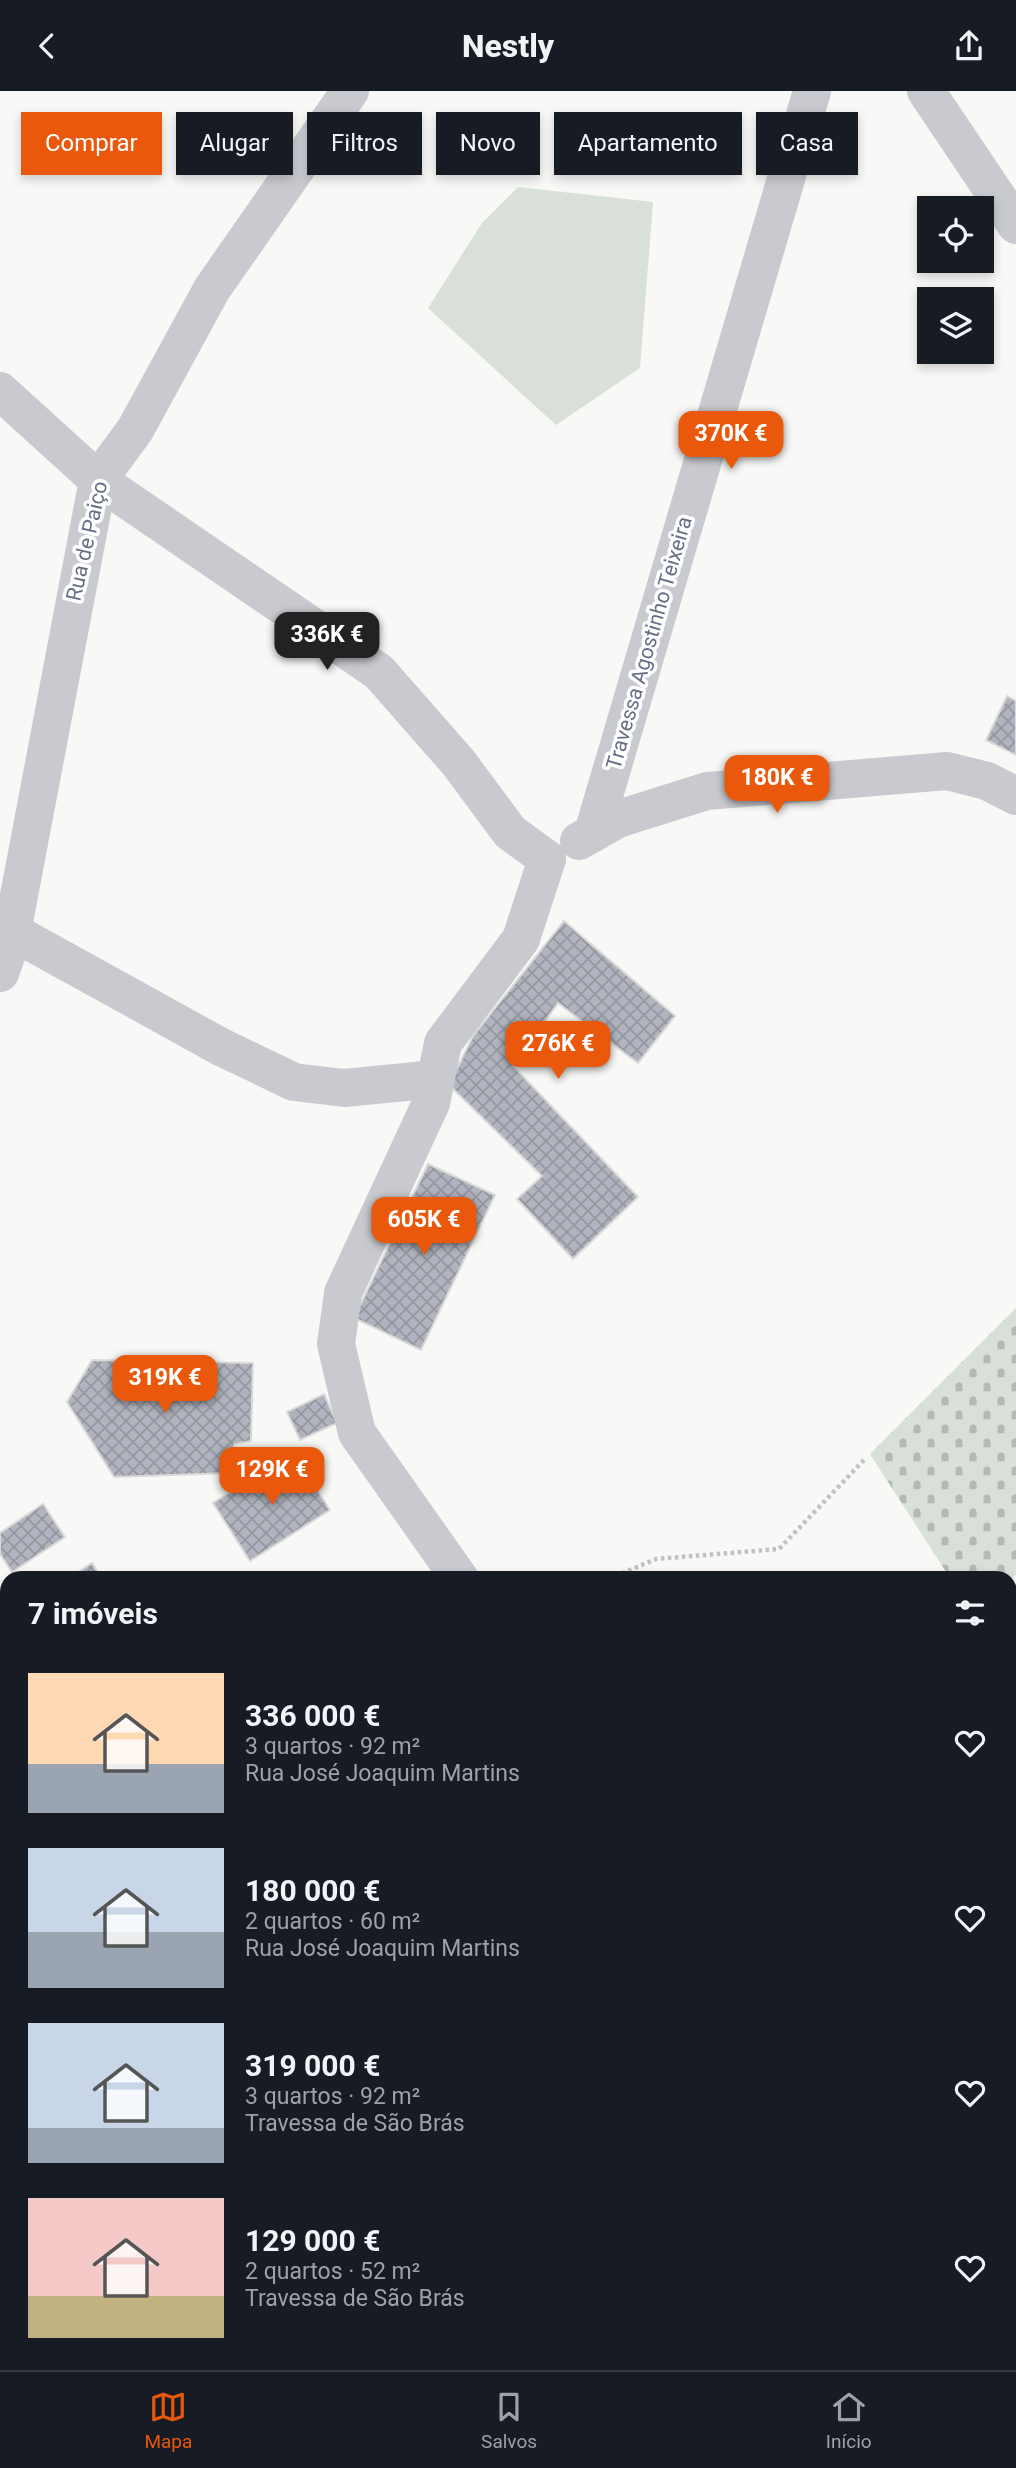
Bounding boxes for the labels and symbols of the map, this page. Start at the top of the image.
pin: 370K € [674,411,788,471]
street label: Rua de Paiço [62,479,112,603]
street label: Travessa Agostinho Teixeira [601,514,697,772]
pin: 336K € [270,613,384,672]
pin: 180K € [720,755,834,815]
pin: 276K € [501,1021,615,1081]
pin: 605K € [367,1197,481,1257]
pin: 319K € [108,1355,222,1415]
pin: 129K € [215,1447,329,1507]

